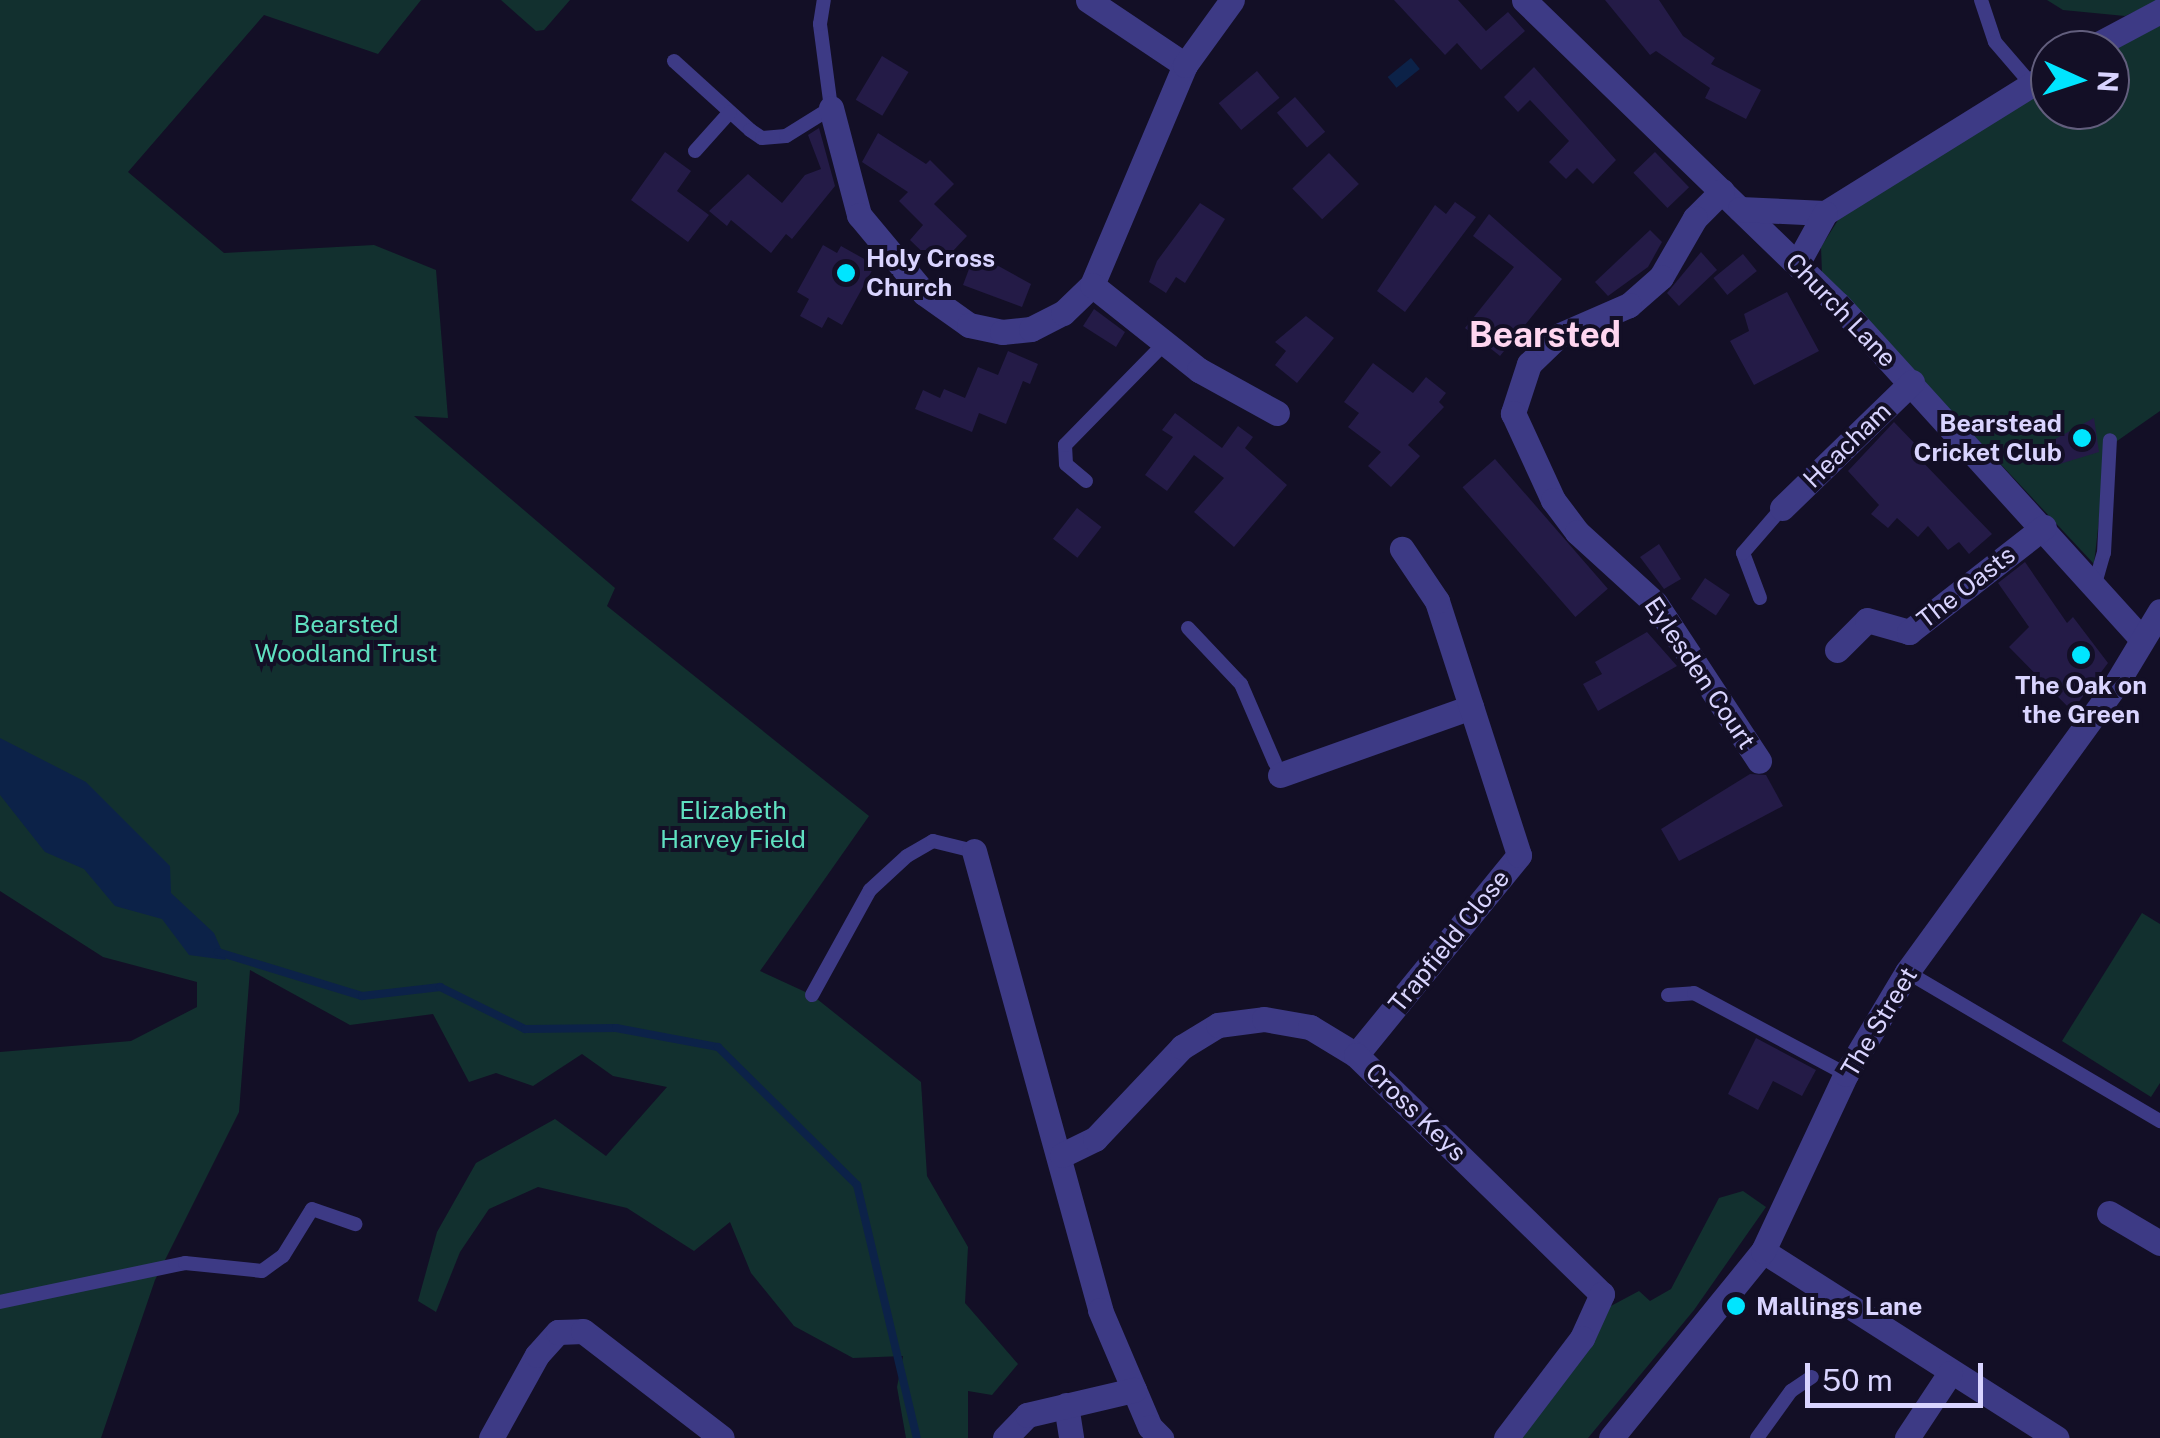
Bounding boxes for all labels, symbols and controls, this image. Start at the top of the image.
north arrow [2030,30,2130,130]
text: N [2091,70,2126,93]
place label: Holy Cross Church [866,244,995,303]
street label: Church Lane [1779,247,1903,373]
marker: Holy Cross Church [835,262,857,284]
district label: Bearsted [1469,314,1621,356]
street label: Heacham [1797,396,1897,494]
place label: Bearstead Cricket Club [1913,409,2062,468]
marker: Bearstead Cricket Club [2071,427,2093,449]
street label: The Oasts [1911,539,2021,635]
street label: Eylesden Court [1638,591,1762,755]
park label: Bearsted Woodland Trust [254,610,438,669]
marker: The Oak on the Green [2070,644,2092,666]
place label: The Oak on the Green [2015,671,2147,730]
park label: Elizabeth Harvey Field [660,796,806,855]
street label: Trapfield Close [1382,864,1516,1018]
street label: The Street [1835,962,1923,1082]
street label: Cross Keys [1359,1057,1473,1167]
place label: Mallings Lane [1756,1291,1922,1321]
marker: Mallings Lane [1725,1295,1747,1317]
scale bar [1810,1343,1988,1405]
text: 50 m [1822,1362,1893,1398]

